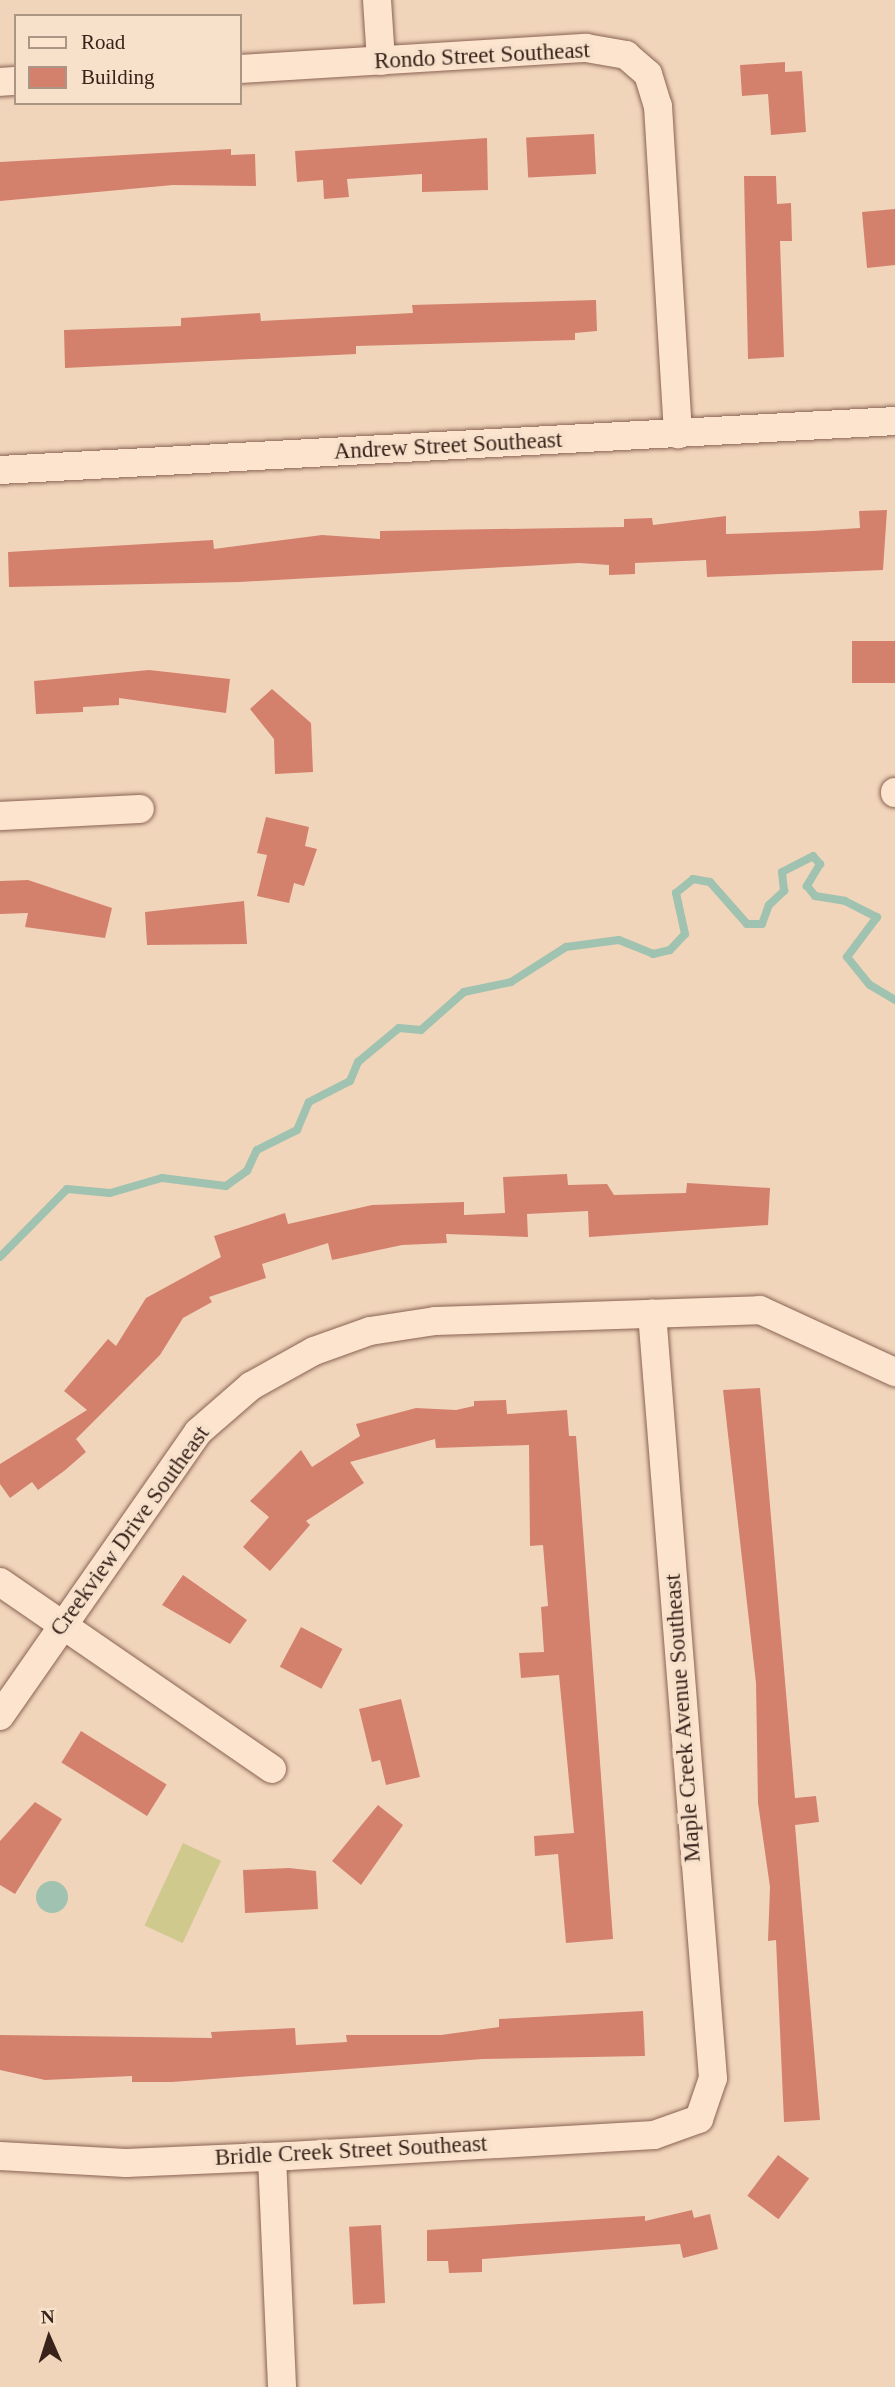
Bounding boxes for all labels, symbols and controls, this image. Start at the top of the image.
legend [14,14,242,105]
text: Road [81,30,125,54]
street label: Rondo Street Southeast [373,37,591,75]
text: Building [81,65,155,89]
street label: Andrew Street Southeast [333,426,563,466]
street label: Creekview Drive Southeast [45,1421,215,1641]
street label: Maple Creek Avenue Southeast [659,1572,707,1864]
street label: Bridle Creek Street Southeast [214,2130,488,2172]
north arrow [14,2303,84,2373]
text: N [40,2306,55,2327]

